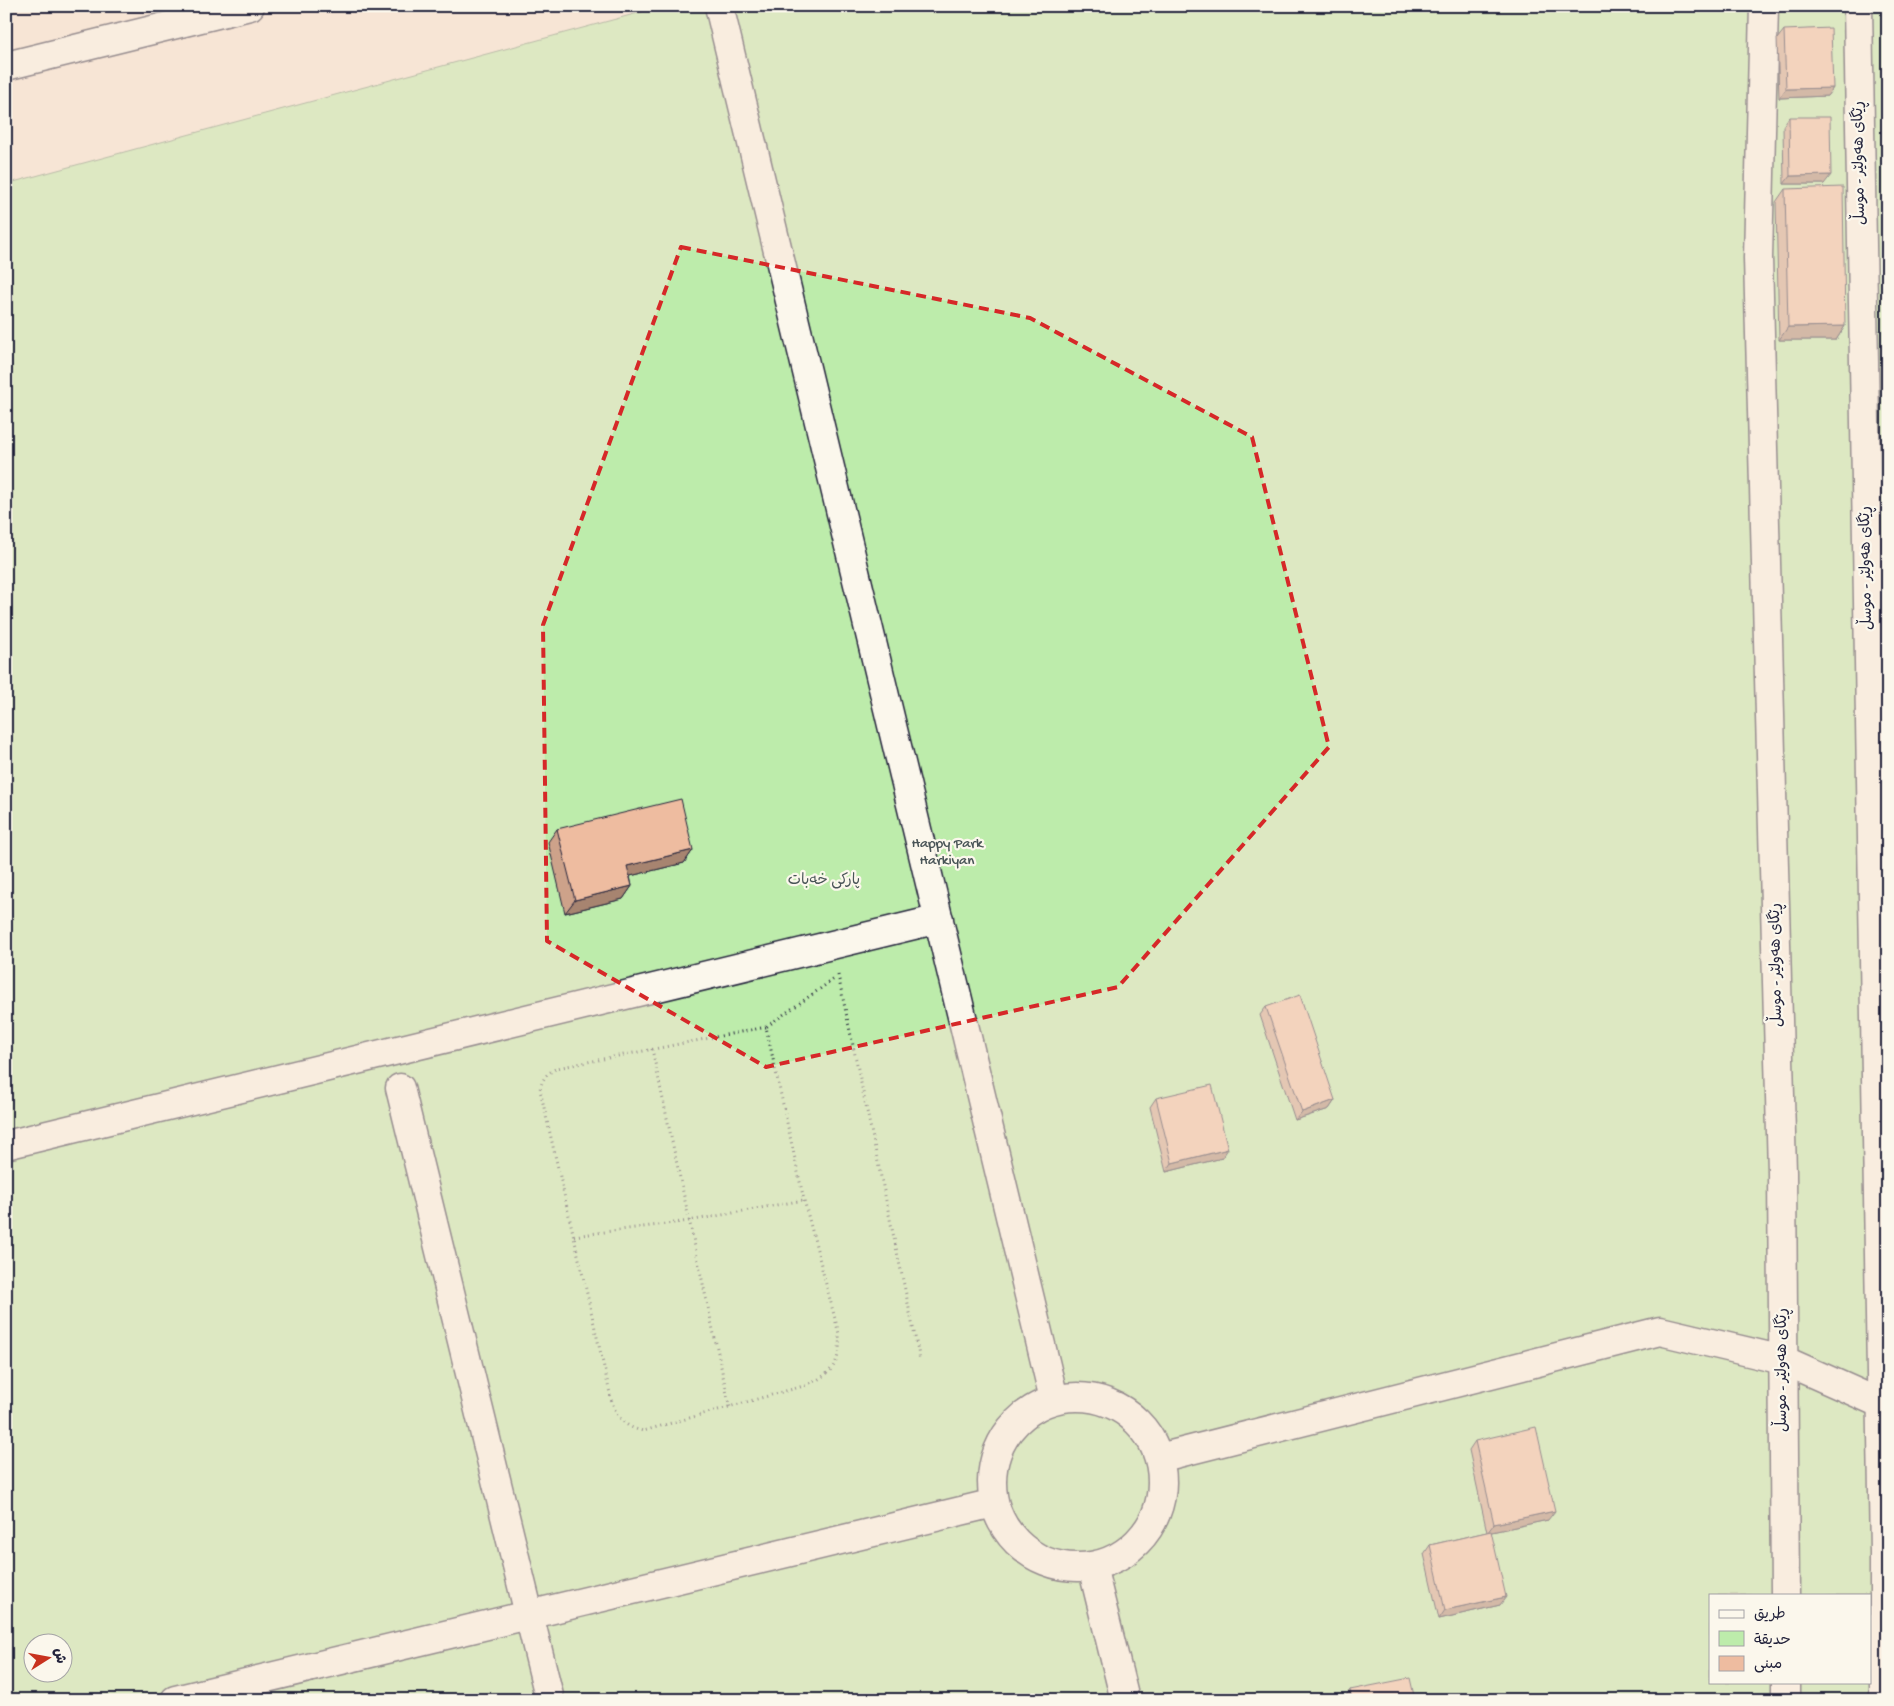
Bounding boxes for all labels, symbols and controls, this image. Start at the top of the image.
street label: ڕێگای هەولێر - موسڵ [1846,101,1872,225]
street label: ڕێگای هەولێر - موسڵ [1853,506,1879,630]
park label: Happy Park Harkiyan [911,835,984,870]
park label: پارکی خەبات [788,872,860,890]
street label: ڕێگای هەولێر - موسڵ [1763,903,1789,1027]
street label: ڕێگای هەولێر - موسڵ [1770,1308,1794,1432]
legend [1709,1594,1872,1684]
text: طريق [1754,1606,1786,1624]
text: حديقة [1754,1632,1791,1650]
north arrow [22,1634,72,1684]
text: ش [48,1647,68,1665]
text: مبنى [1754,1656,1782,1674]

